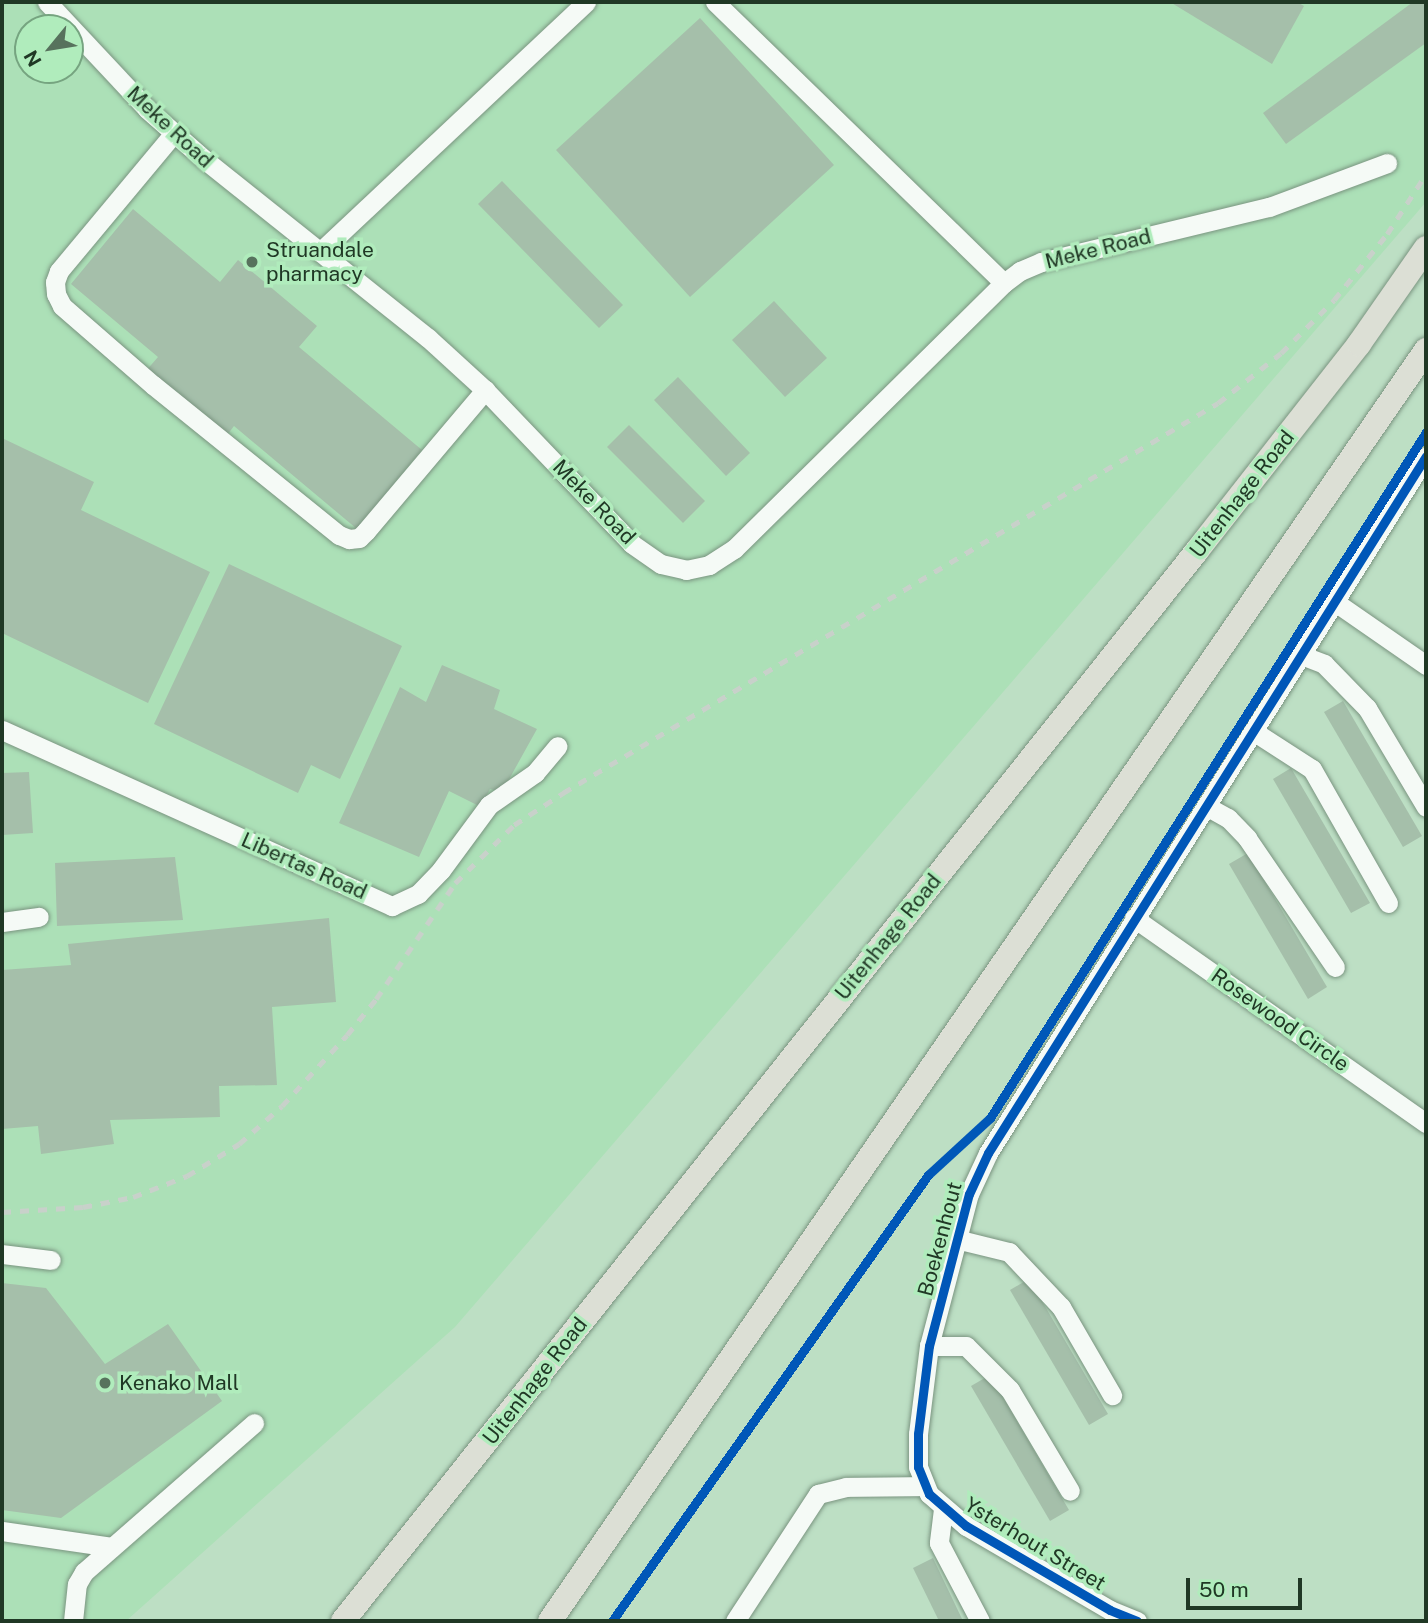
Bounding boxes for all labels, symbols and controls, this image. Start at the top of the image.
north arrow [14,14,84,84]
text: N [19,47,46,70]
street label: Meke Road [122,81,218,173]
street label: Meke Road [1042,224,1154,274]
place label: Struandale pharmacy [266,237,374,287]
marker: Struandale pharmacy [244,254,260,270]
street label: Uitenhage Road [1184,425,1300,563]
street label: Meke Road [547,454,641,550]
street label: Libertas Road [237,827,371,905]
street label: Uitenhage Road [829,869,947,1005]
street label: Rosewood Circle [1206,963,1354,1077]
street label: Boekenhout [913,1179,967,1299]
street label: Uitenhage Road [477,1312,593,1450]
place label: Kenako Mall [119,1370,239,1396]
marker: Kenako Mall [97,1375,113,1391]
street label: Ysterhout Street [960,1492,1110,1596]
scale bar [1190,1564,1306,1608]
text: 50 m [1199,1577,1249,1602]

